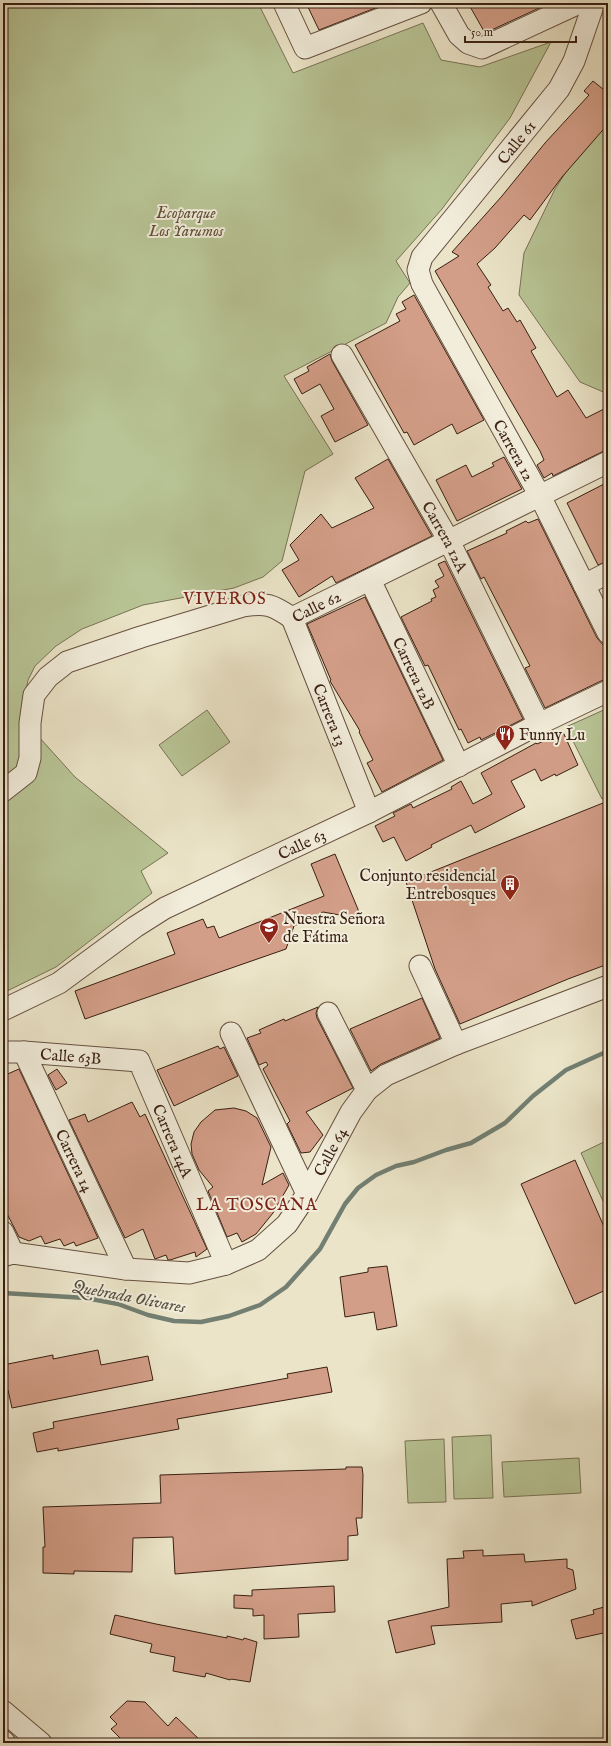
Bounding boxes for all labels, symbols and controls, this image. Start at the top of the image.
scale bar [465,18,576,44]
text: 50 m [471,25,493,40]
street label: Calle 61 [494,117,541,169]
park label: Ecoparque Los Yarumos [148,204,224,242]
street label: Carrera 12 [488,417,538,485]
street label: Carrera 12A [416,498,471,577]
street label: Calle 62 [289,587,345,628]
district label: VIVEROS [182,589,267,610]
street label: Carrera 12B [387,634,438,713]
street label: Carrera 13 [307,681,350,750]
restaurant icon: Funny Lu [494,723,516,751]
place label: Funny Lu [519,726,585,746]
street label: Calle 63 [275,826,330,865]
place label: Conjunto residencial Entrebosques [360,867,497,905]
building icon: Conjunto residencial Entrebosques [499,873,521,901]
place label: Nuestra Señora de Fátima [283,910,385,948]
school or university icon: Nuestra Señora de Fátima [258,916,280,944]
street label: Calle 63B [39,1045,102,1070]
street label: Carrera 14A [147,1101,196,1182]
street label: Calle 64 [310,1124,353,1180]
street label: Carrera 14 [50,1127,97,1196]
district label: LA TOSCANA [196,1195,318,1216]
water label: Quebrada Olivares [70,1276,187,1319]

